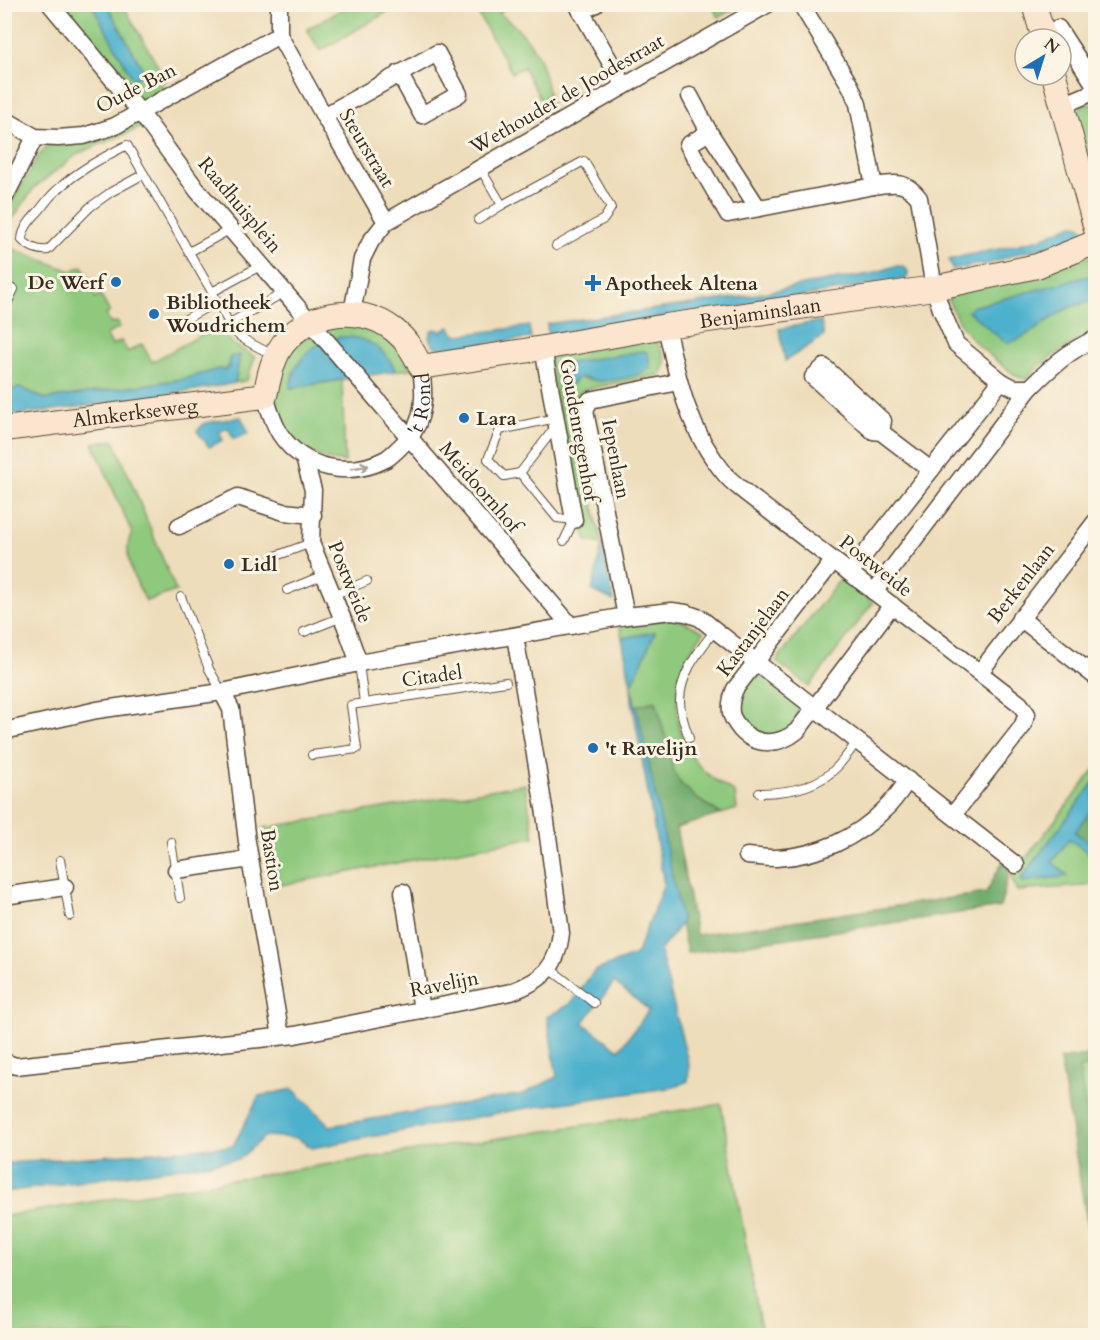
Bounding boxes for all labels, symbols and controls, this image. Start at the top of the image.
street label: Wethouder de Joodestraat [464,27,670,161]
north arrow [1013,27,1073,87]
text: N [1039,33,1064,59]
street label: Oude Ban [91,56,181,120]
street label: Steurstraat [333,103,401,193]
street label: Raadhuisplein [192,151,289,259]
place label: De Werf [28,269,107,296]
place label: Apotheek Altena [605,270,758,297]
marker: De Werf [109,275,123,289]
marker: Apotheek Altena [586,276,600,290]
place label: Bibliotheek Woudrichem [165,289,286,339]
street label: Benjaminslaan [697,291,823,335]
marker: Bibliotheek Woudrichem [147,307,161,321]
street label: Goudenregenhof [553,356,605,506]
street label: 't Rond [401,372,437,441]
street label: Almkerkseweg [71,391,200,434]
place label: Lara [476,405,517,432]
marker: Lara [457,411,471,425]
street label: Iepenlaan [595,417,637,502]
street label: Meidoornhof [433,436,529,540]
one-way arrow [350,462,369,473]
street label: Postweide [834,529,918,603]
street label: Postweide [321,537,379,627]
street label: Berkenlaan [981,537,1061,629]
place label: Lidl [241,551,277,578]
marker: Lidl [222,557,236,571]
street label: Kastanjelaan [711,581,796,682]
street label: Citadel [400,658,464,694]
place label: 't Ravelijn [605,735,697,762]
marker: 't Ravelijn [586,741,600,755]
street label: Bastion [254,827,290,894]
street label: Ravelijn [407,964,481,1004]

